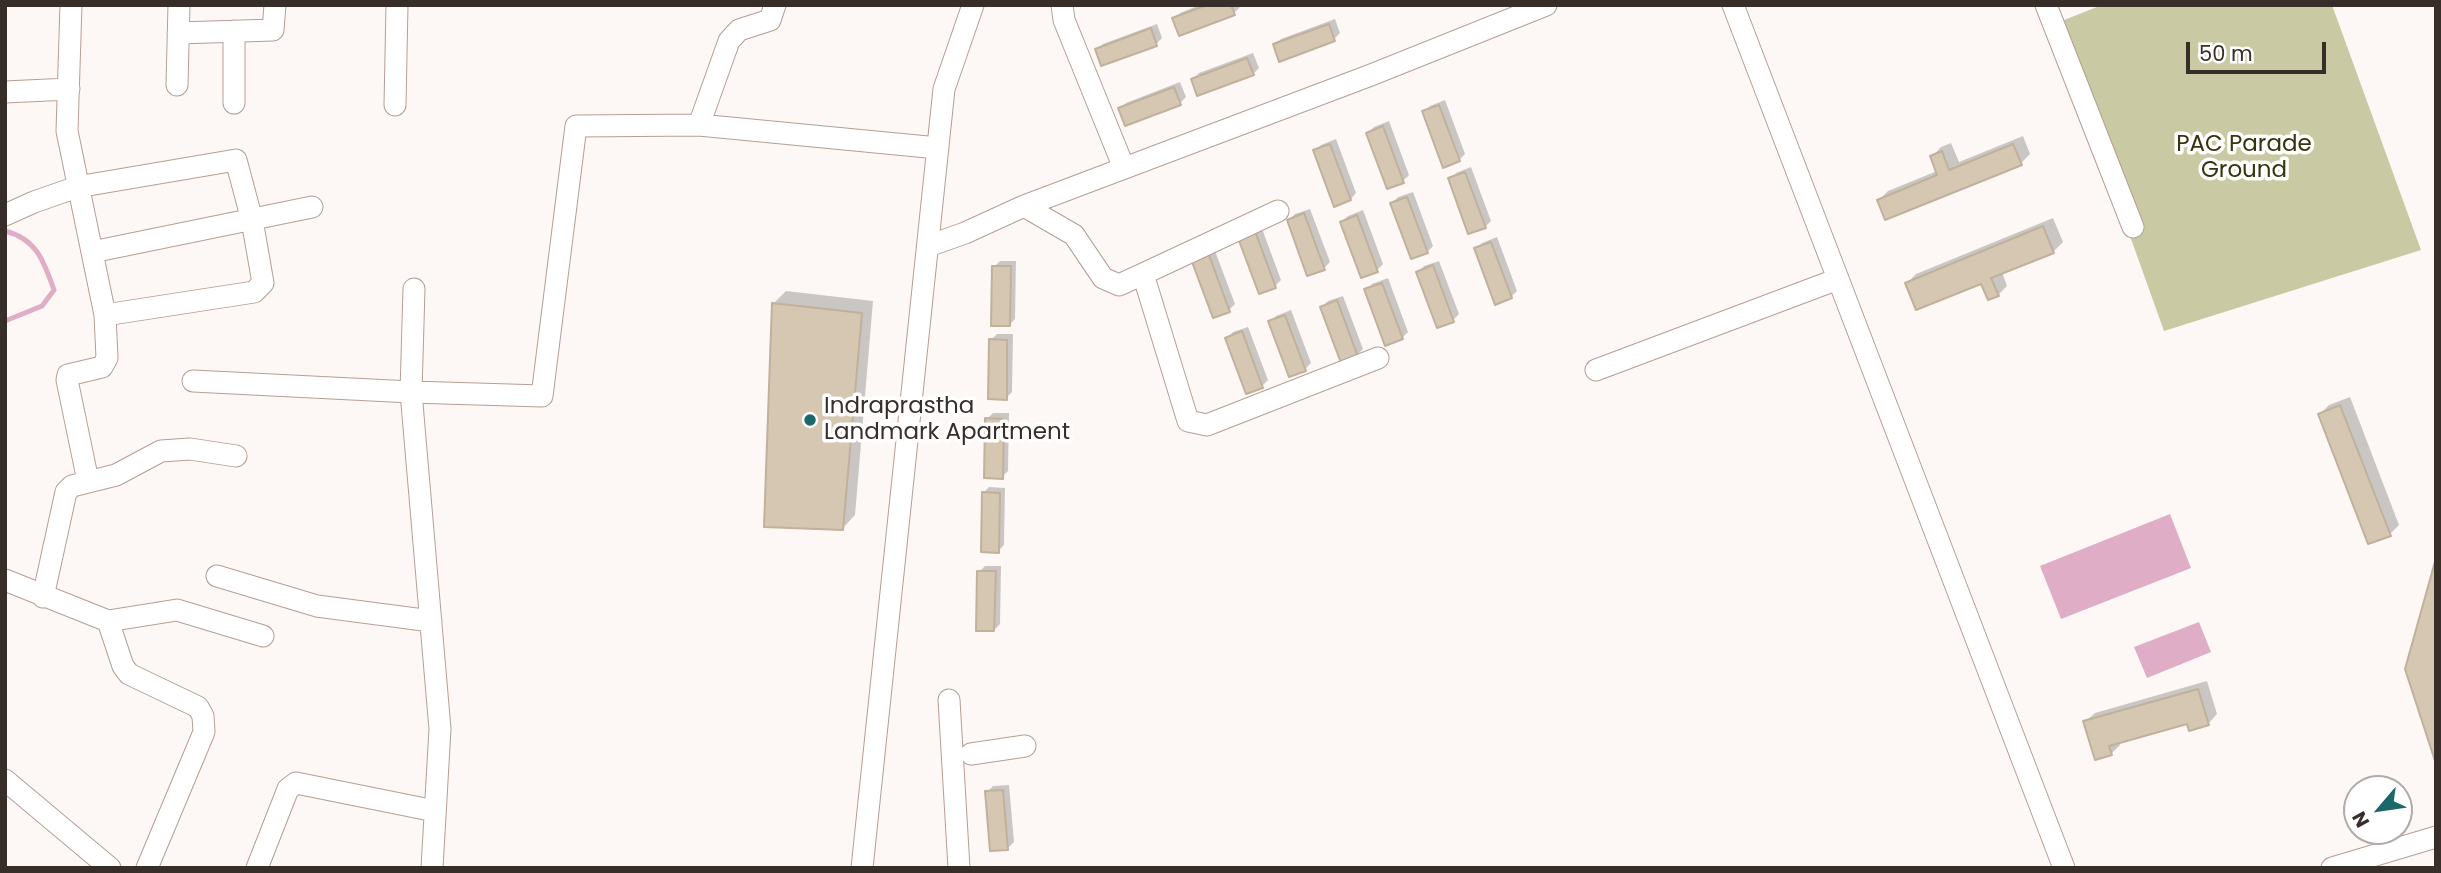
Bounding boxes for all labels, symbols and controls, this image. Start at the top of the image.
scale bar [2189,28,2329,72]
text: 50 m [2199,39,2253,68]
park label: PAC Parade Ground [2176,131,2312,185]
place label: Indraprastha Landmark Apartment [824,393,1070,447]
marker: Indraprastha Landmark Apartment [802,412,818,428]
north arrow [2343,775,2413,845]
text: N [2346,807,2376,832]

